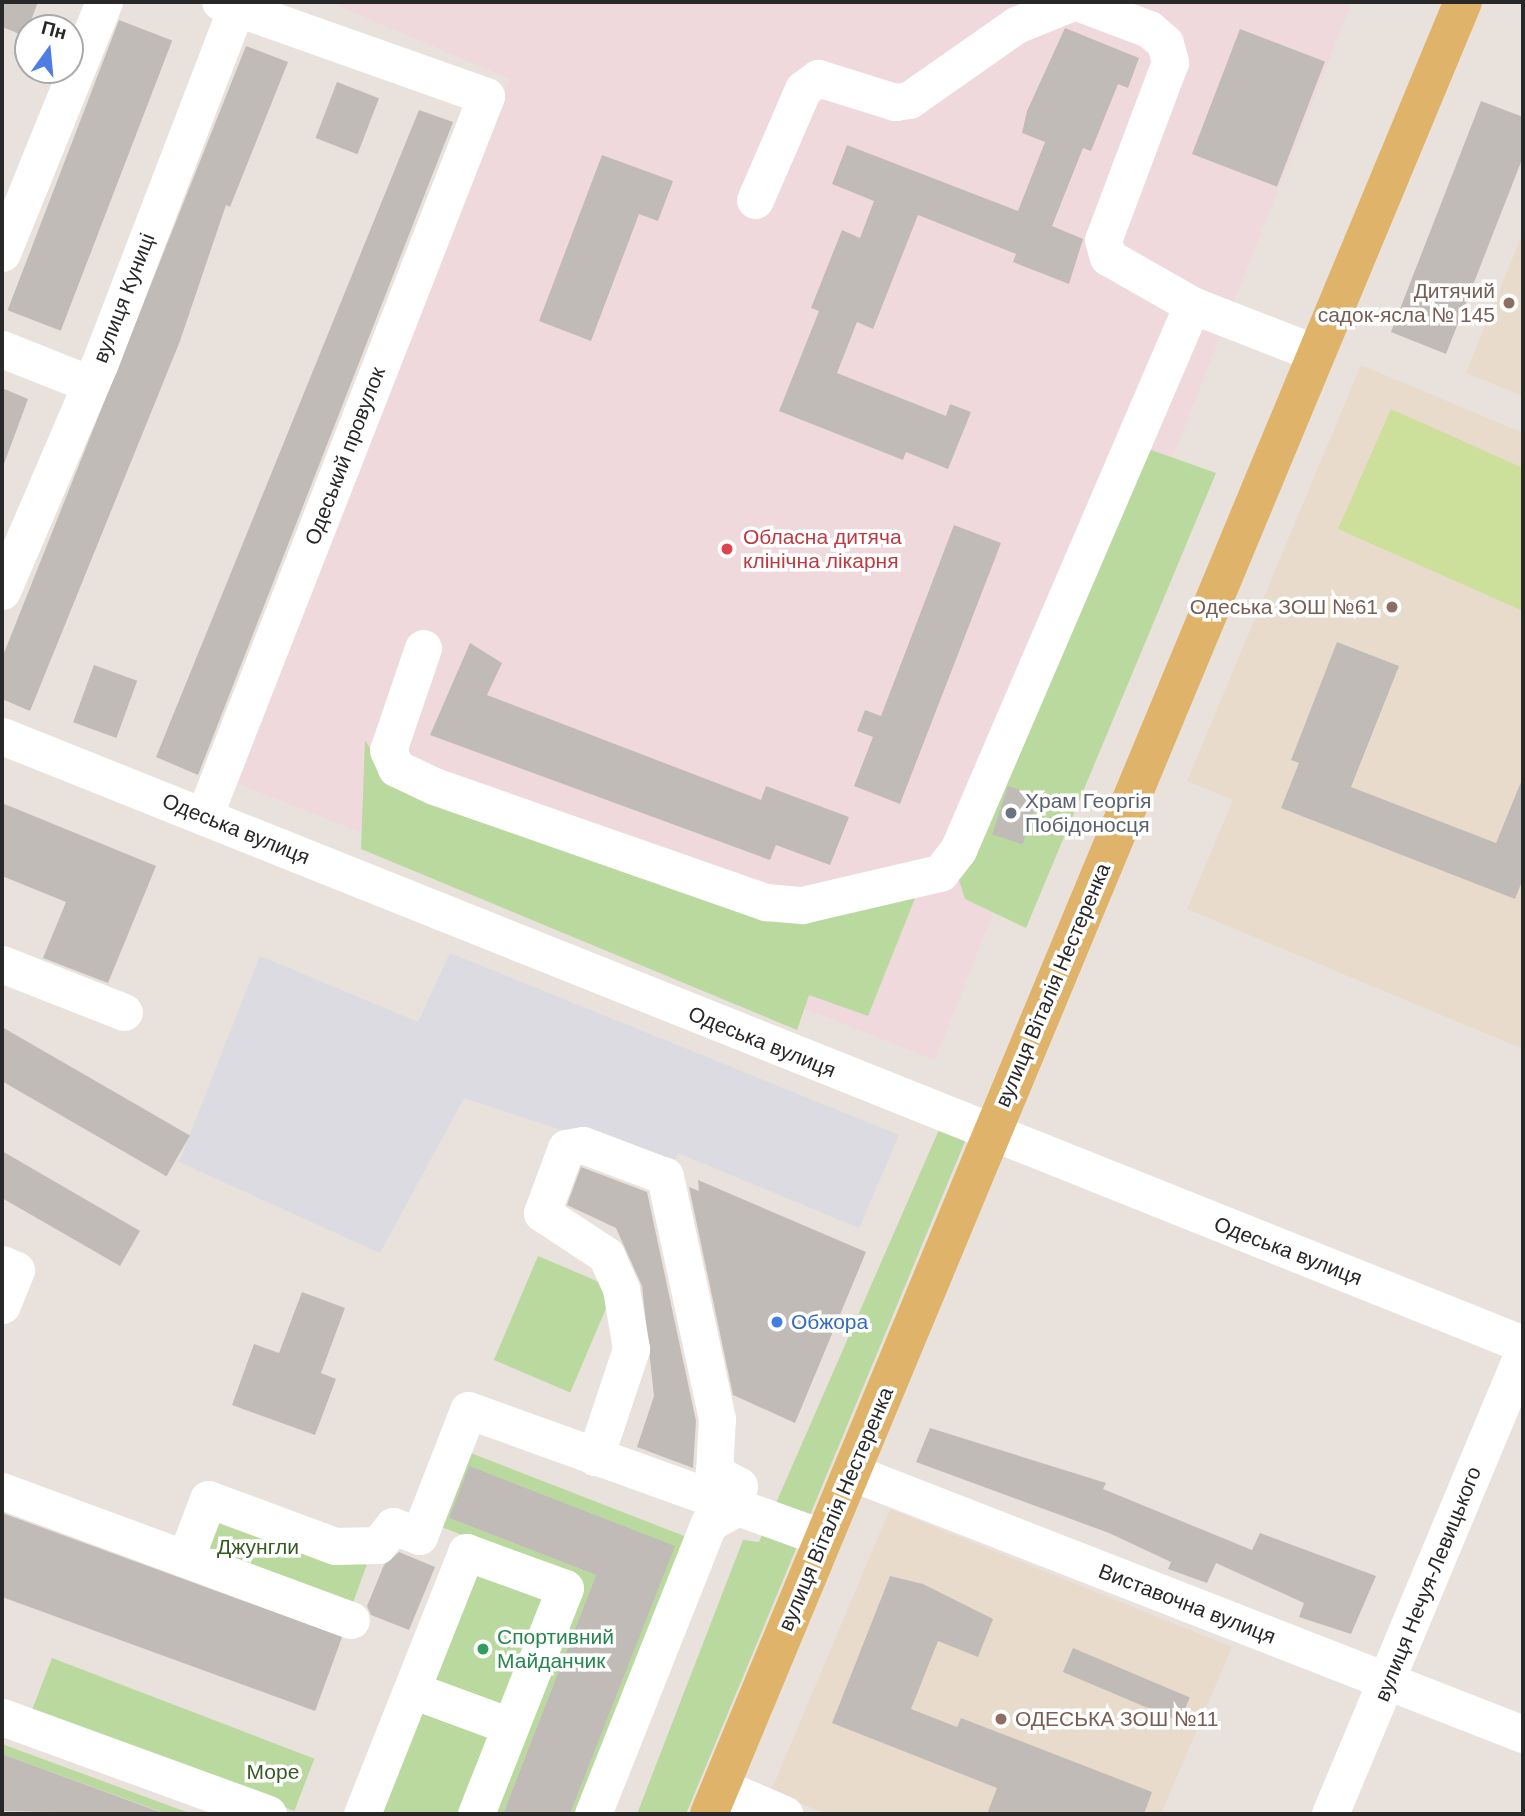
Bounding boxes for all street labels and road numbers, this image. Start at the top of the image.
street label: вулиця Куниці [88,230,160,366]
street label: Одеський провулок [299,363,391,549]
street label: Одеська вулиця [159,788,313,870]
street label: вулиця Віталія Нестеренка [990,859,1116,1111]
street label: Одеська вулиця [685,1001,839,1083]
street label: Одеська вулиця [1210,1211,1366,1291]
street label: вулиця Віталія Нестеренка [773,1383,899,1635]
street label: вулиця Нечуя-Левицького [1369,1463,1487,1705]
street label: Виставочна вулиця [1095,1559,1279,1649]

